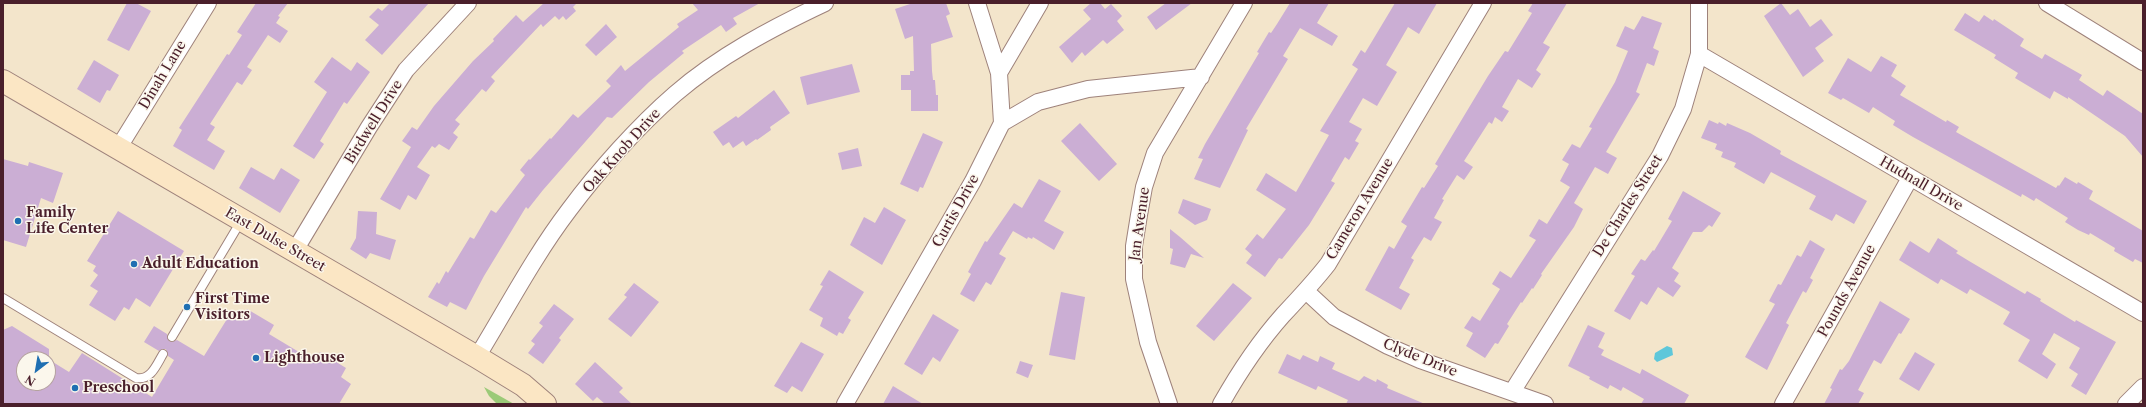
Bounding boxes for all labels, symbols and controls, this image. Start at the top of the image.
street label: Dinah Lane [136,37,190,113]
street label: Birdwell Drive [342,77,406,167]
street label: Oak Knob Drive [580,105,664,197]
street label: De Charles Street [1590,152,1666,260]
street label: Hudnall Drive [1876,153,1966,215]
street label: Cameron Avenue [1323,155,1397,263]
street label: Curtis Drive [929,172,983,250]
street label: Jan Avenue [1127,186,1153,262]
street label: East Dulse Street [222,204,328,276]
place label: Family Life Center [26,205,108,238]
marker: Family Life Center [13,216,23,226]
street label: Pounds Avenue [1815,242,1879,340]
place label: Adult Education [142,256,259,272]
marker: Adult Education [129,259,139,269]
place label: First Time Visitors [195,291,270,324]
marker: First Time Visitors [182,302,192,312]
street label: Clyde Drive [1380,335,1460,381]
place label: Lighthouse [264,350,345,366]
north arrow [16,351,56,391]
marker: Lighthouse [251,353,261,363]
text: N [23,372,38,389]
place label: Preschool [83,380,154,396]
marker: Preschool [70,383,80,393]

